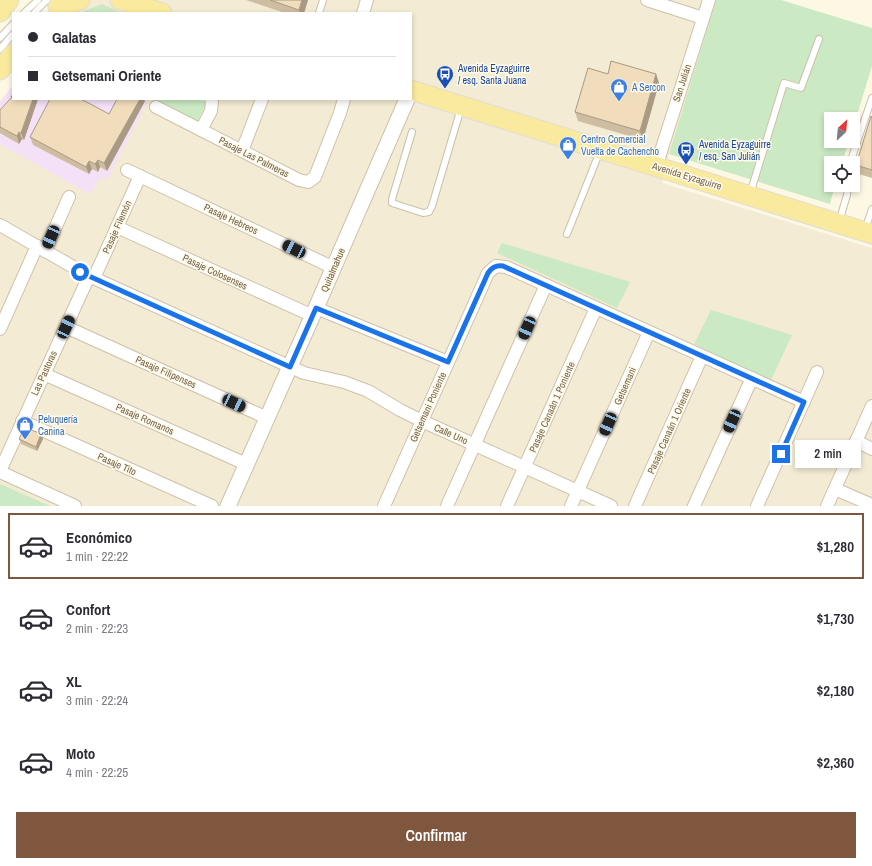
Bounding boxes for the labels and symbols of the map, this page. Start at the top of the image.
place label: Avenida Eyzaguirre / esq. Santa Juana [457,62,530,87]
street label: San Julián [670,63,694,103]
bus stop icon: Avenida Eyzaguirre / esq. Santa Juana [435,64,455,89]
shop icon: A Sercon [609,77,629,102]
place label: A Sercon [631,81,665,94]
north arrow [824,112,860,148]
place label: Centro Comercial Vuelta de Cachencho [581,133,660,158]
street label: Pasaje Las Palmeras [217,134,291,180]
shop icon: Centro Comercial Vuelta de Cachencho [558,135,578,160]
place label: Avenida Eyzaguirre / esq. San Julián [698,138,771,163]
bus stop icon: Avenida Eyzaguirre / esq. San Julián [676,140,696,165]
street label: Avenida Eyzaguirre [650,159,724,193]
street label: Pasaje Filemón [99,198,135,256]
street label: Pasaje Hebreos [202,201,260,237]
car [41,224,61,250]
car [281,238,307,260]
street label: Quitalmahue [318,245,348,294]
street label: Pasaje Colosenses [180,251,250,293]
route start [71,263,89,281]
car [55,314,77,340]
car [517,315,537,341]
street label: Las Pastoras [28,349,60,397]
street label: Pasaje Filipenses [134,353,198,391]
street label: Pasaje Canaán 1 Poniente [526,359,578,454]
street label: Getsemani [611,365,639,407]
street label: Getsemani Poniente [407,370,449,444]
street label: Pasaje Canaán 1 Oriente [644,386,694,476]
car [221,392,247,414]
street label: Pasaje Romanos [114,400,176,438]
car [722,408,742,434]
car [598,411,618,437]
place label: Peluquería Canina [38,413,78,438]
shop icon: Peluquería Canina [15,415,35,440]
street label: Calle Uno [432,421,470,447]
callout: 2 min [795,440,861,468]
route end [772,445,790,463]
street label: Pasaje Tito [96,450,139,478]

